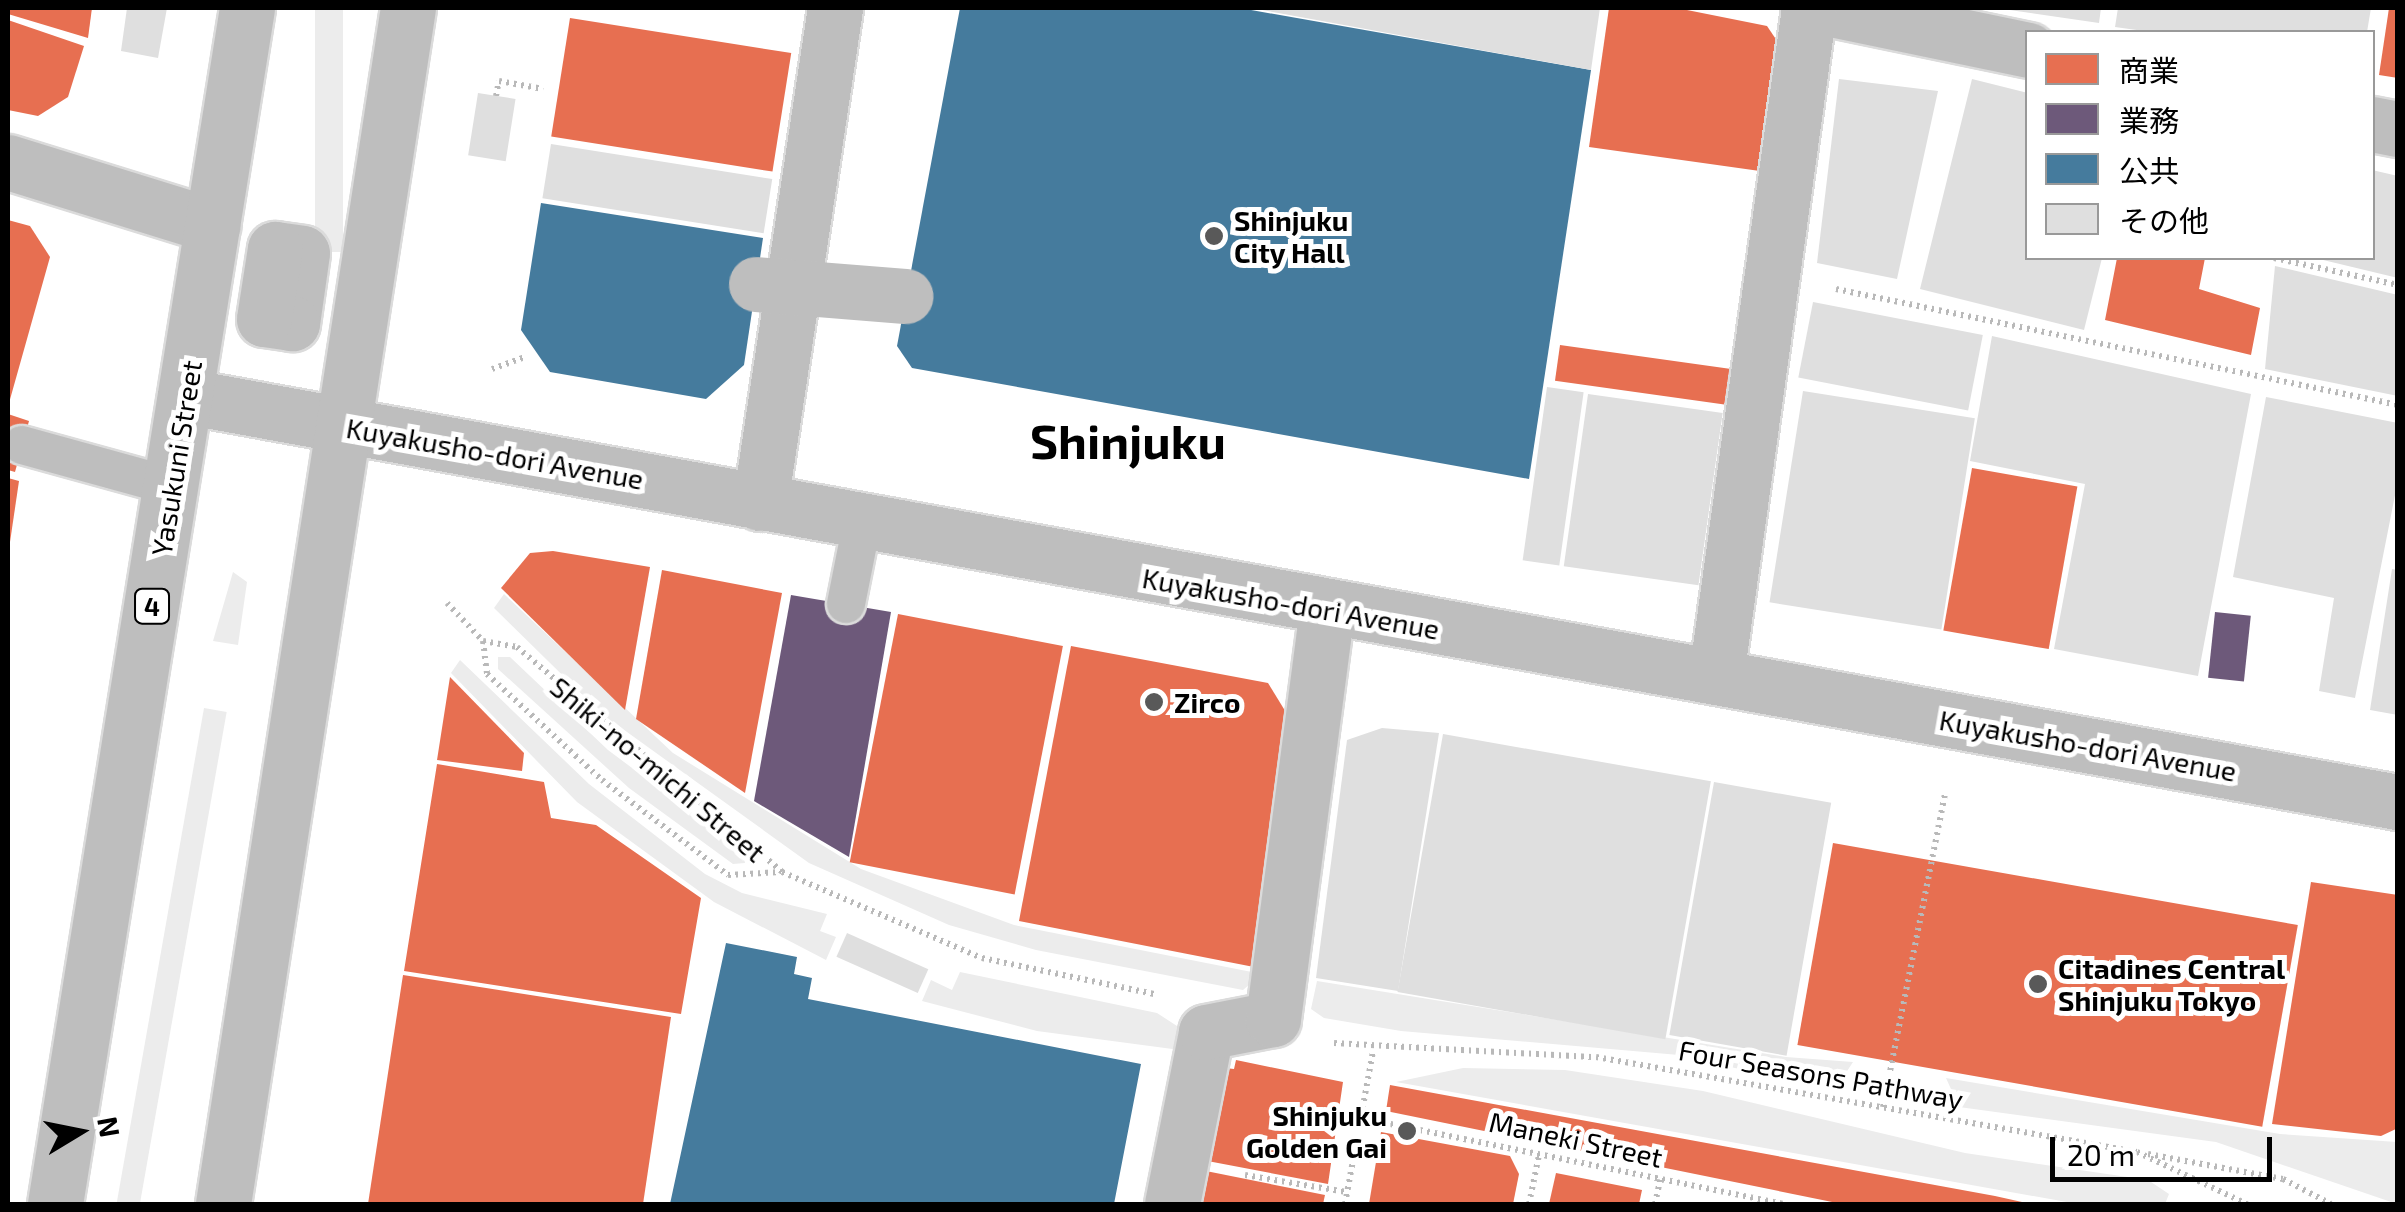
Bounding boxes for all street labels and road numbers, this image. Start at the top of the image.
street label: Yasukuni Street [144,358,208,558]
street label: Kuyakusho-dori Avenue [343,410,647,496]
street label: Kuyakusho-dori Avenue [1139,560,1443,646]
road number: 4 [132,586,172,626]
street label: Shiki-no-michi Street [544,669,772,869]
street label: Kuyakusho-dori Avenue [1936,702,2240,788]
street label: Four Seasons Pathway [1676,1032,1966,1116]
street label: Maneki Street [1486,1104,1666,1174]

